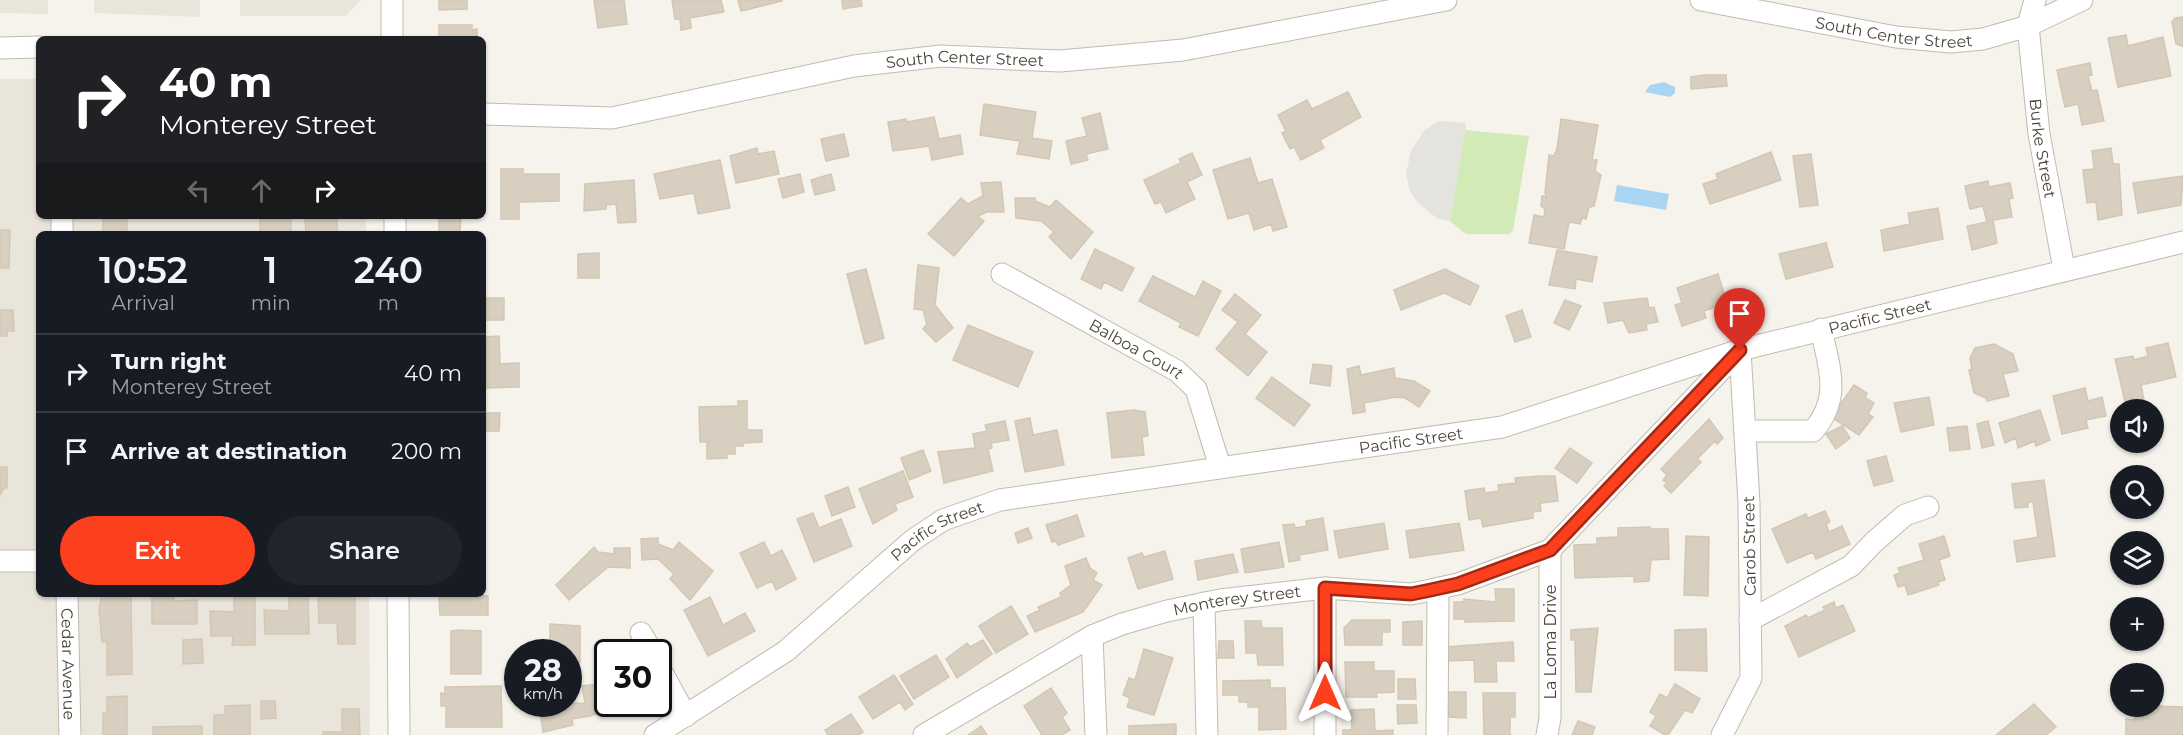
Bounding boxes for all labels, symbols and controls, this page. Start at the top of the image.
street label: South Center Street [1814,13,1974,52]
street label: South Center Street [885,47,1045,72]
text: 40 m [159,56,272,108]
icon: right [60,60,138,138]
street label: Burke Street [2025,97,2060,200]
text: Monterey Street [159,108,377,141]
icon: left [182,174,215,207]
icon: ahead [245,174,278,207]
icon: right [308,174,341,207]
text: 10:52 [99,248,188,292]
text: 1 [264,248,278,292]
text: 240 [354,248,423,292]
pin [1714,288,1765,350]
text: Arrival [112,291,175,315]
text: min [251,291,291,315]
text: m [378,291,399,315]
street label: Pacific Street [1827,295,1934,338]
icon: arrive [1723,297,1756,330]
street label: Balboa Court [1086,315,1188,383]
text: Turn right [111,348,226,375]
icon: right [60,357,93,390]
text: 40 m [404,360,462,387]
text: Monterey Street [111,375,272,399]
map controls [2110,399,2164,717]
button: sound [2110,399,2164,453]
street label: Pacific Street [1358,424,1465,458]
icon: arrive [60,435,93,468]
text: Arrive at destination [111,438,347,465]
text: 200 m [391,438,462,465]
button: search [2110,465,2164,519]
street label: Carob Street [1739,495,1760,596]
street label: Pacific Street [887,497,987,565]
button: Exit [60,516,255,585]
button: Share [267,516,462,585]
button: layers [2110,531,2164,585]
street label: Monterey Street [1171,582,1302,620]
street label: La Loma Drive [1541,585,1560,699]
button: + [2110,597,2164,651]
street label: Cedar Avenue [57,608,79,720]
speed limit sign: 30 [594,639,672,717]
text: 28 [524,652,562,689]
position arrow [1293,661,1357,725]
button: − [2110,663,2164,717]
text: km/h [523,684,563,703]

